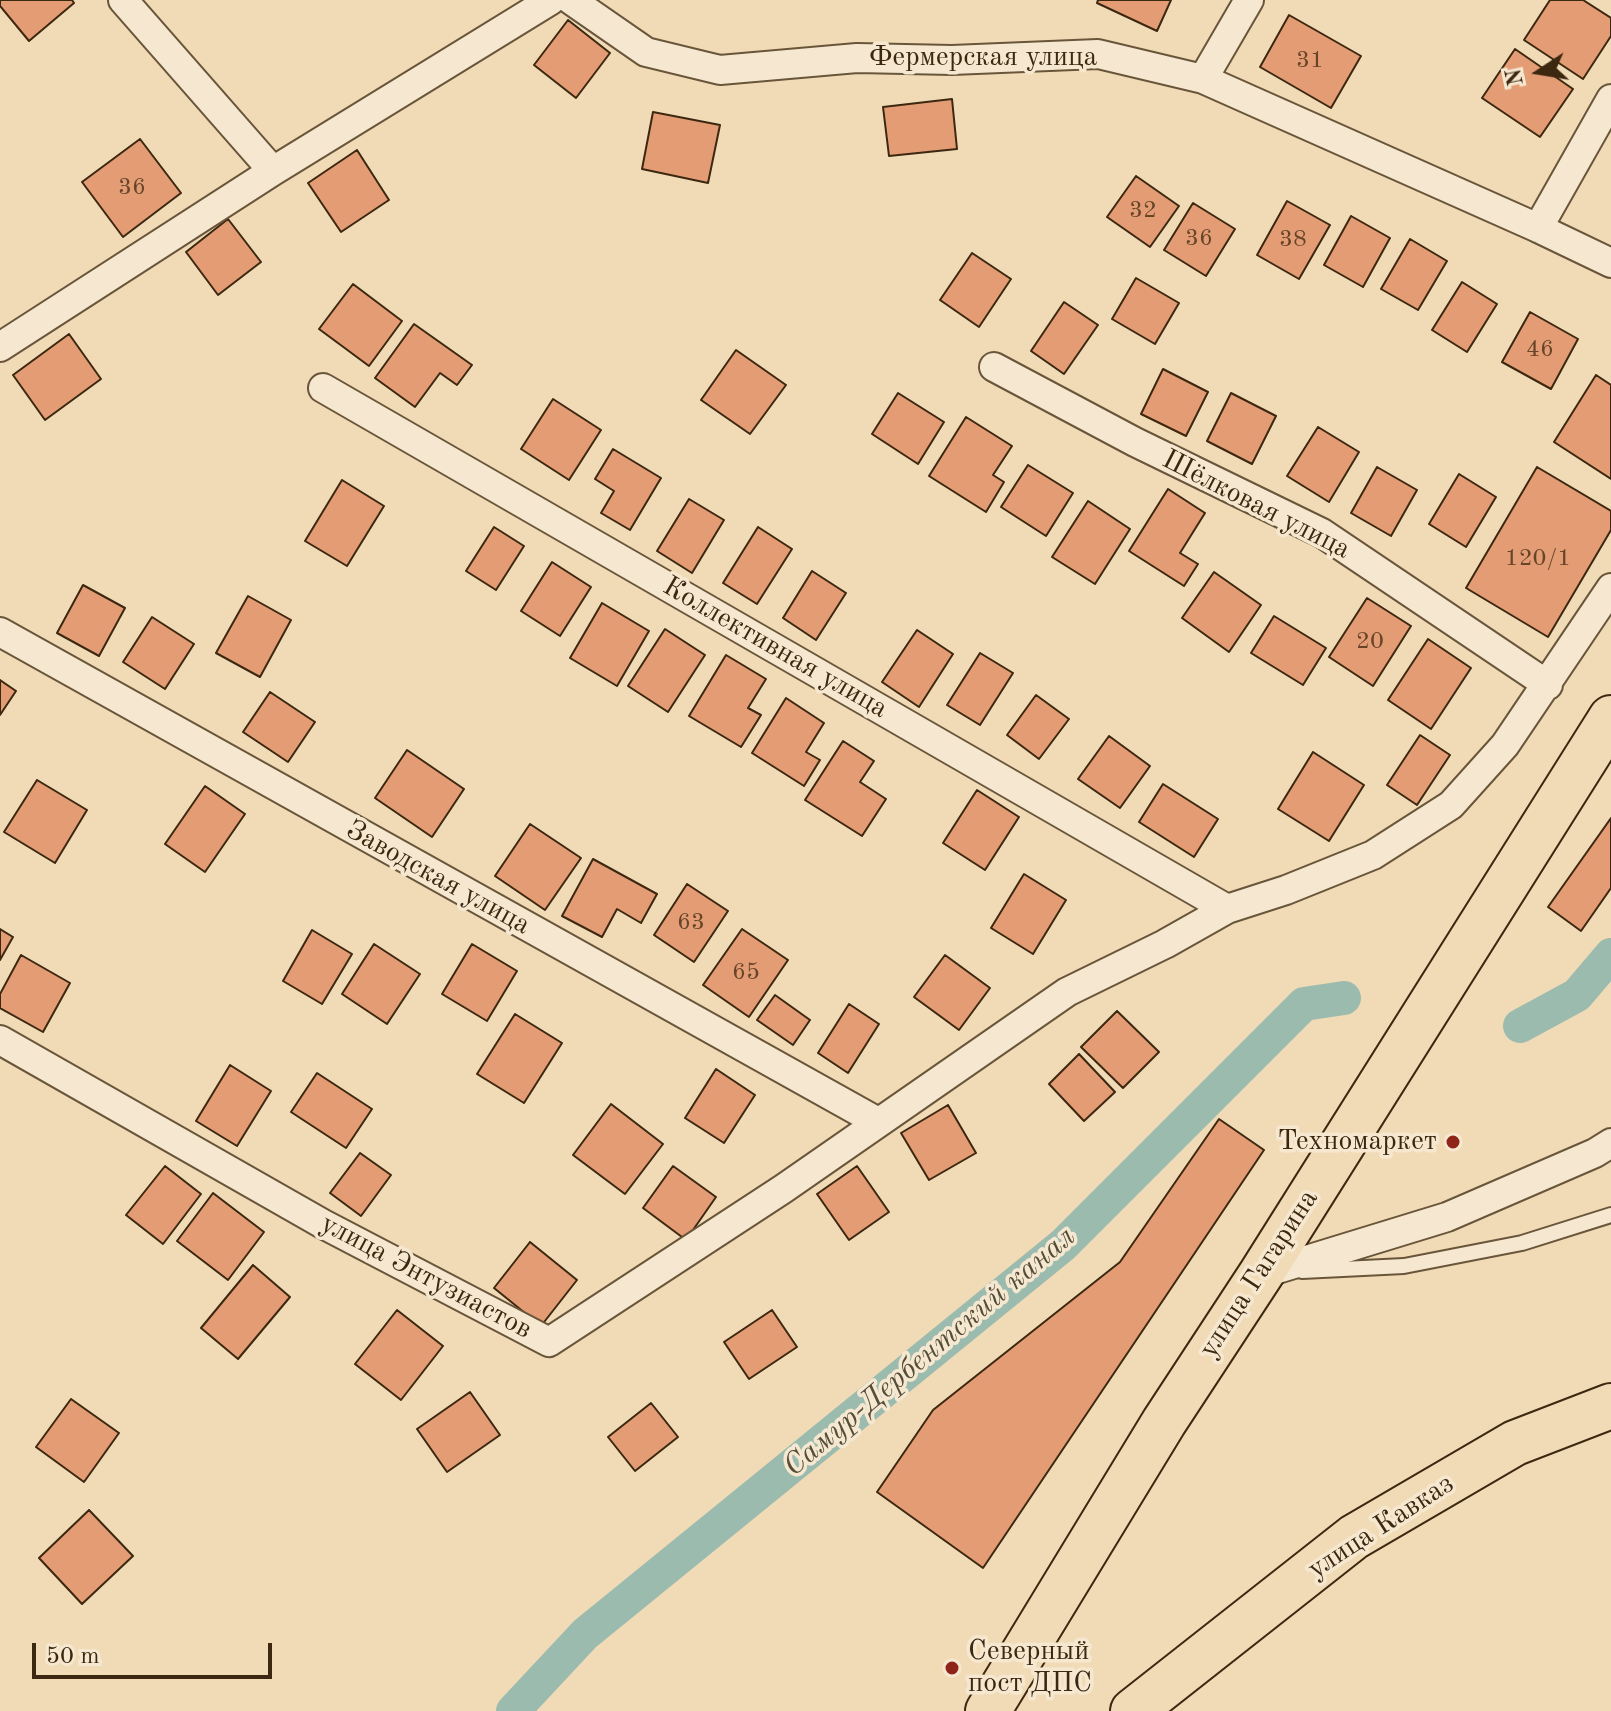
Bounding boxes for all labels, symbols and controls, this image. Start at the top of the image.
north arrow [1499,32,1579,112]
street label: Фермерская улица [869,41,1097,75]
house number: 31 [1296,47,1324,75]
text: N [1503,66,1528,87]
house number: 36 [118,174,146,202]
house number: 32 [1129,197,1157,225]
house number: 36 [1185,225,1213,253]
house number: 38 [1279,226,1307,254]
house number: 46 [1526,336,1554,364]
street label: Шёлковая улица [1156,443,1356,567]
house number: 120/1 [1505,545,1571,573]
street label: Коллективная улица [656,570,894,726]
house number: 20 [1356,628,1384,656]
street label: Заводская улица [340,813,536,943]
house number: 63 [677,909,705,937]
house number: 65 [732,959,760,987]
place label: Техномаркет [1278,1125,1437,1159]
marker: Техномаркет [1444,1133,1462,1151]
street label: улица Гагарина [1192,1184,1326,1364]
street label: улица Энтузиастов [315,1207,537,1347]
water label: Самур-Дербентский канал [777,1219,1083,1485]
street label: улица Кавказ [1302,1467,1460,1587]
scale bar [36,1627,276,1677]
place label: Северный пост ДПС [968,1635,1092,1701]
text: 50 m [46,1645,100,1669]
marker: Северный пост ДПС [943,1659,961,1677]

